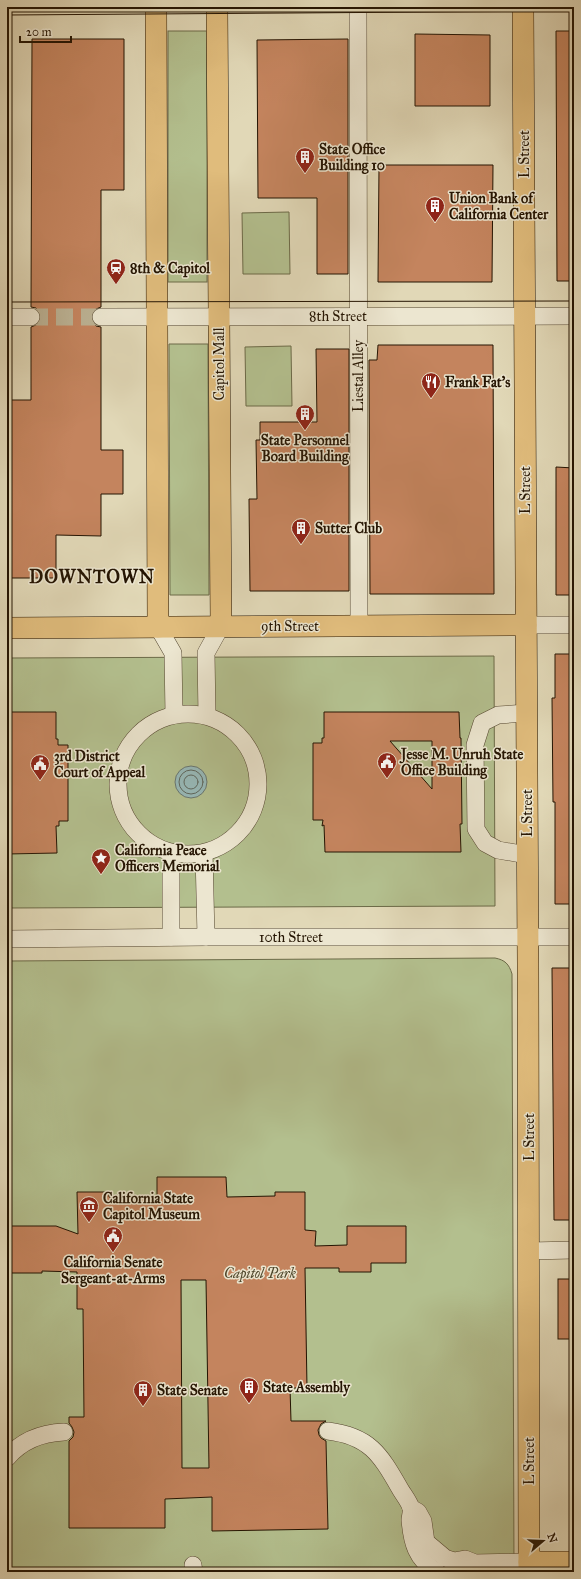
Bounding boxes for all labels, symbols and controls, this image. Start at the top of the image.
scale bar [20,18,71,44]
text: 20 m [26,25,52,39]
street label: L Street [516,130,533,178]
place label: State Office Building 10 [319,141,385,175]
building icon: State Office Building 10 [294,146,316,174]
place label: Union Bank of California Center [449,190,549,223]
building icon: Union Bank of California Center [424,195,446,223]
station icon: 8th & Capitol [105,257,127,285]
place label: 8th & Capitol [130,260,211,278]
street label: 8th Street [309,308,367,325]
street label: Capitol Mall [211,327,228,401]
street label: Liestal Alley [350,340,367,412]
restaurant icon: Frank Fat's [420,371,442,399]
place label: Frank Fat's [445,374,510,391]
building icon: State Personnel Board Building [294,403,316,431]
place label: State Personnel Board Building [261,432,350,466]
street label: L Street [517,466,534,514]
building icon: Sutter Club [290,517,312,545]
place label: Sutter Club [315,520,382,537]
district label: DOWNTOWN [29,566,155,588]
street label: 9th Street [261,618,319,635]
place label: Jesse M. Unruh State Office Building [399,746,523,780]
place label: 3rd District Court of Appeal [54,748,146,782]
public building icon: Jesse M. Unruh State Office Building [376,751,398,779]
public building icon: 3rd District Court of Appeal [29,753,51,781]
street label: L Street [519,789,536,837]
place label: California Peace Officers Memorial [115,842,221,875]
place icon: California Peace Officers Memorial [90,847,112,875]
street label: 10th Street [259,929,323,946]
street label: L Street [521,1113,538,1161]
place label: California State Capitol Museum [103,1190,200,1224]
museum icon: California State Capitol Museum [78,1195,100,1223]
public building icon: California Senate Sergeant-at-Arms [102,1225,124,1253]
place label: California Senate Sergeant-at-Arms [61,1254,165,1288]
park label: Capitol Park [224,1265,297,1283]
building icon: State Assembly [238,1376,260,1404]
building icon: State Senate [132,1379,154,1407]
place label: State Assembly [263,1379,351,1397]
place label: State Senate [157,1382,228,1399]
street label: L Street [521,1437,538,1485]
north arrow [523,1521,563,1561]
text: N [544,1531,560,1545]

